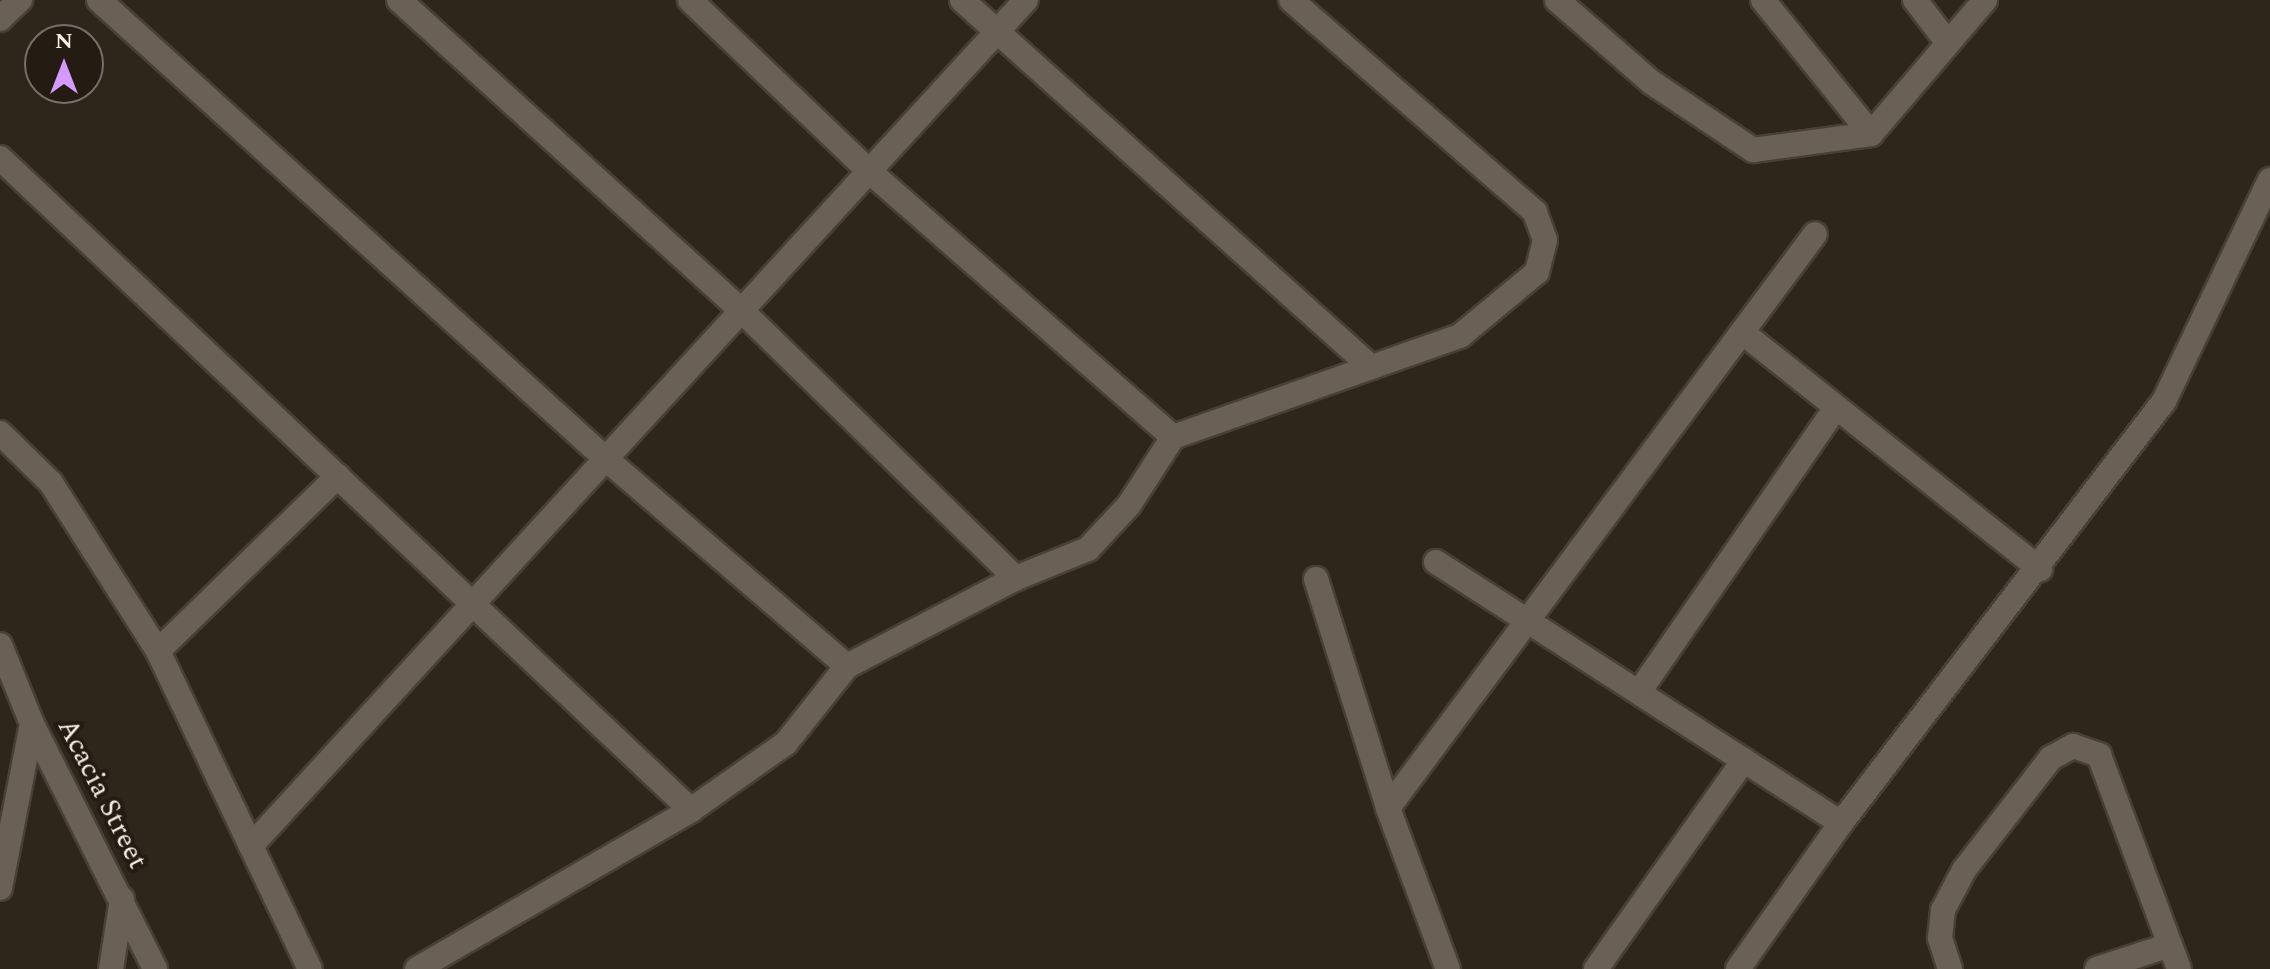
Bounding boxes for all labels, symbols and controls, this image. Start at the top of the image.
north arrow [24,24,104,104]
text: N [55,25,73,58]
street label: Acacia Street [50,713,154,875]

